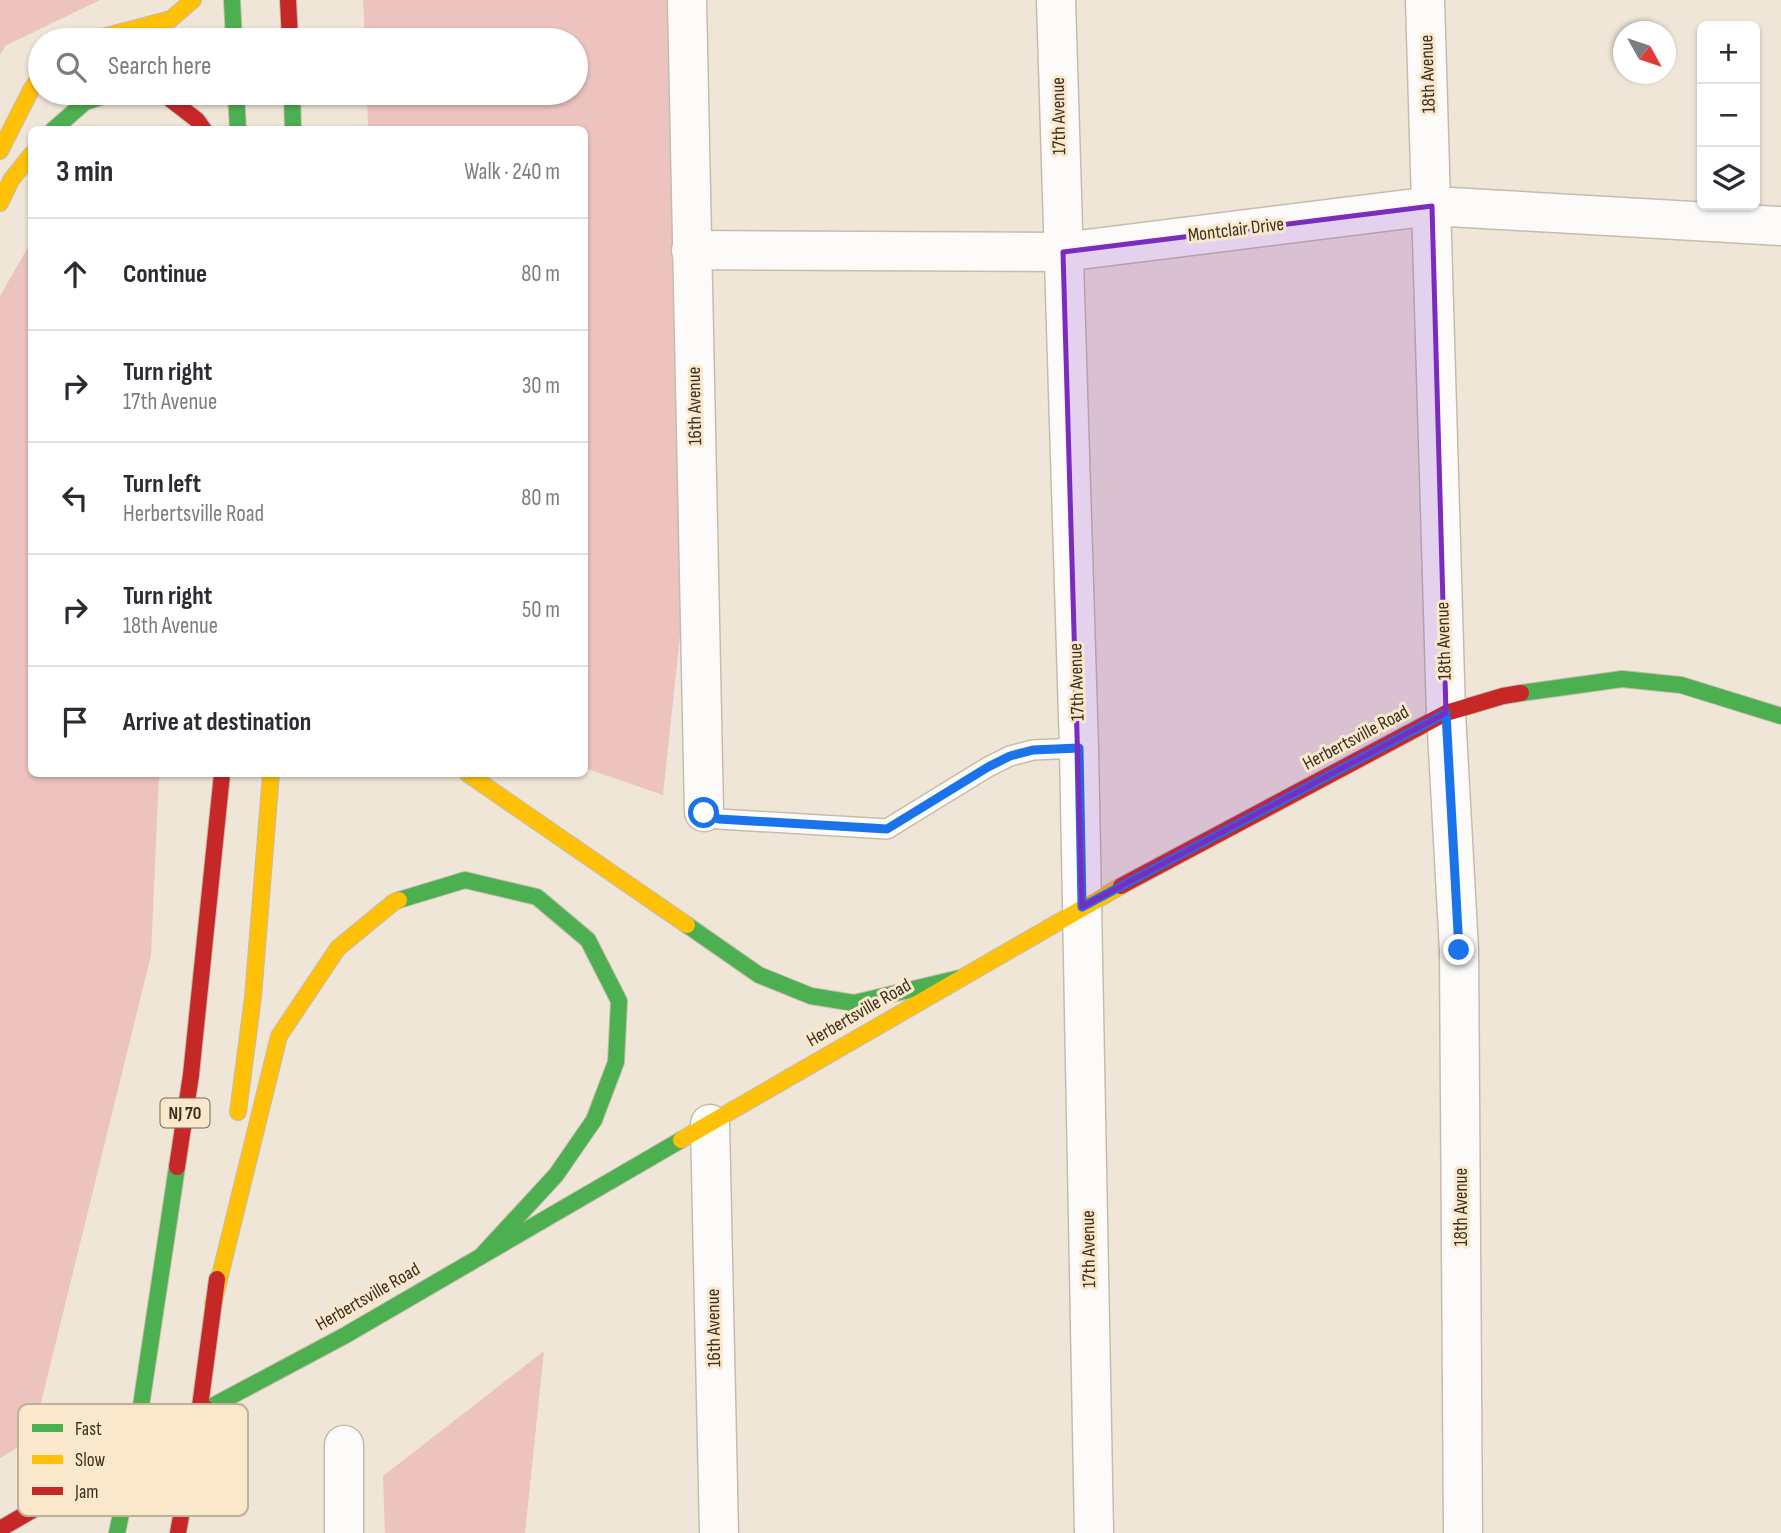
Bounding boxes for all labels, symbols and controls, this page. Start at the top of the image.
north arrow [1613,21,1676,84]
map controls [1697,21,1760,210]
button: + [1697,21,1760,84]
search box [28,28,588,105]
street label: 18th Avenue [1415,34,1441,114]
icon: search [52,48,90,86]
text: Search here [108,51,211,82]
street label: 17th Avenue [1047,77,1071,155]
button: − [1697,84,1760,147]
button: layers [1697,147,1760,210]
text: 3 min [56,154,113,190]
text: Walk · 240 m [464,158,560,186]
street label: Montclair Drive [1187,213,1285,247]
icon: ahead [56,255,94,293]
text: Continue [123,259,207,290]
text: 80 m [521,260,560,288]
text: Turn right [123,357,212,388]
icon: right [56,367,94,405]
street label: 16th Avenue [683,367,707,445]
text: 30 m [522,372,560,400]
text: 17th Avenue [123,388,217,416]
text: Turn left [123,469,201,500]
icon: left [56,479,94,517]
text: 80 m [521,484,560,512]
text: Herbertsville Road [123,500,264,528]
text: Turn right [123,581,212,612]
icon: right [56,591,94,629]
text: 50 m [522,596,560,624]
street label: 18th Avenue [1431,601,1457,681]
text: 18th Avenue [123,612,218,640]
street label: 17th Avenue [1064,643,1090,721]
street label: Herbertsville Road [1299,700,1413,776]
icon: arrive [56,703,94,741]
text: Arrive at destination [123,707,311,738]
route start [688,797,719,828]
route end [1443,934,1474,965]
street label: Herbertsville Road [803,974,915,1052]
road number: NJ 70 [160,1098,210,1128]
street label: 18th Avenue [1450,1168,1473,1246]
street label: 17th Avenue [1077,1210,1101,1288]
street label: Herbertsville Road [312,1258,424,1336]
street label: 16th Avenue [702,1289,726,1367]
legend [18,1404,248,1516]
text: Fast [75,1418,102,1441]
text: Slow [75,1449,105,1472]
text: Jam [74,1481,98,1504]

